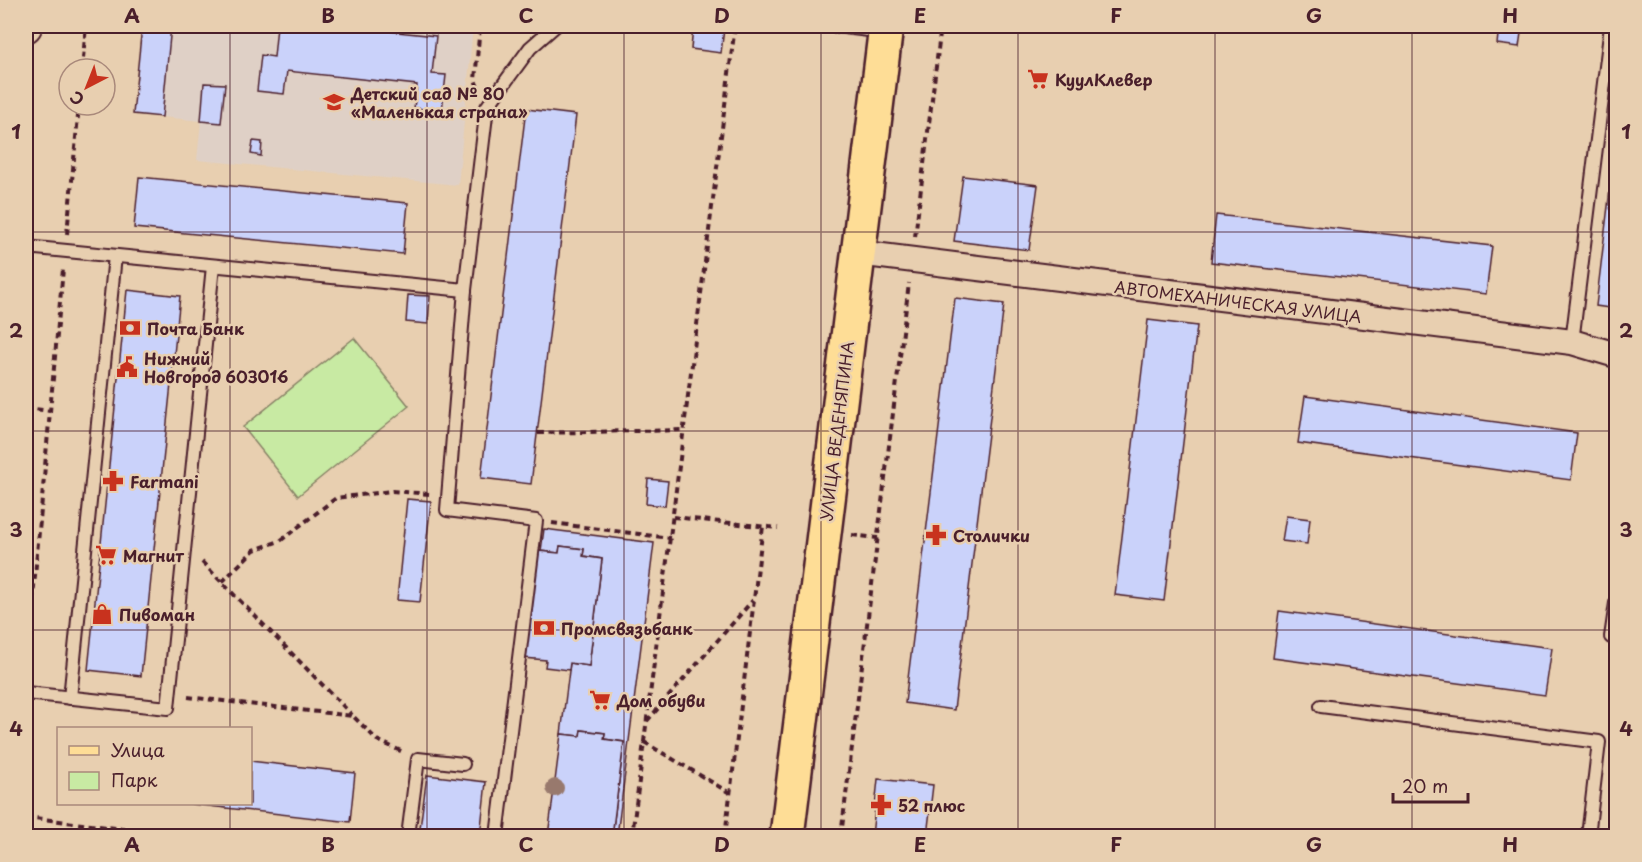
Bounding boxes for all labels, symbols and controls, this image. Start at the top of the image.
text: A [124,0,140,30]
text: B [321,0,335,30]
text: C [518,0,534,30]
text: D [714,0,730,30]
text: E [914,0,926,30]
text: F [1110,0,1122,30]
text: G [1306,0,1322,30]
text: H [1502,0,1518,30]
north arrow [57,57,117,117]
supermarket icon: КуулКлевер [1026,67,1050,91]
place label: КуулКлевер [1055,67,1152,91]
place label: Детский сад № 80 «Маленькая страна» [350,81,528,123]
text: С [64,86,89,112]
school or university icon: Детский сад № 80 «Маленькая страна» [322,90,346,114]
text: 1 [11,116,21,146]
text: 1 [1621,116,1631,146]
street label: АВТОМЕХАНИЧЕСКАЯ УЛИЦА [1113,274,1363,328]
text: 2 [9,315,23,345]
text: 2 [1619,315,1633,345]
bank icon: Почта Банк [118,316,142,340]
place label: Почта Банк [147,316,245,340]
street label: УЛИЦА ВЕДЕНЯПИНА [813,340,859,522]
place label: Нижний Новгород 603016 [144,346,288,388]
public building icon: Нижний Новгород 603016 [115,355,139,379]
pharmacy icon: Farmani [101,469,125,493]
place label: Farmani [130,469,199,493]
text: 3 [9,514,23,544]
text: 3 [1619,514,1633,544]
pharmacy icon: Столички [924,523,948,547]
place label: Столички [953,523,1030,547]
supermarket icon: Магнит [94,543,118,567]
place label: Магнит [123,543,185,567]
shop icon: Пивоман [90,602,114,626]
place label: Пивоман [119,602,195,626]
bank icon: Промсвязьбанк [532,616,556,640]
place label: Промсвязьбанк [561,616,693,640]
supermarket icon: Дом обуви [588,688,612,712]
place label: Дом обуви [616,688,705,712]
text: 4 [9,713,23,743]
text: 4 [1619,713,1633,743]
legend [57,727,252,805]
text: Улица [111,736,165,763]
text: Парк [111,766,158,793]
scale bar [1393,766,1468,804]
text: 20 m [1402,772,1448,799]
pharmacy icon: 52 плюс [869,793,893,817]
place label: 52 плюс [898,793,966,817]
text: A [124,829,140,859]
text: B [321,829,335,859]
text: C [518,829,534,859]
text: D [714,829,730,859]
text: E [914,829,926,859]
text: F [1110,829,1122,859]
text: G [1306,829,1322,859]
text: H [1502,829,1518,859]

